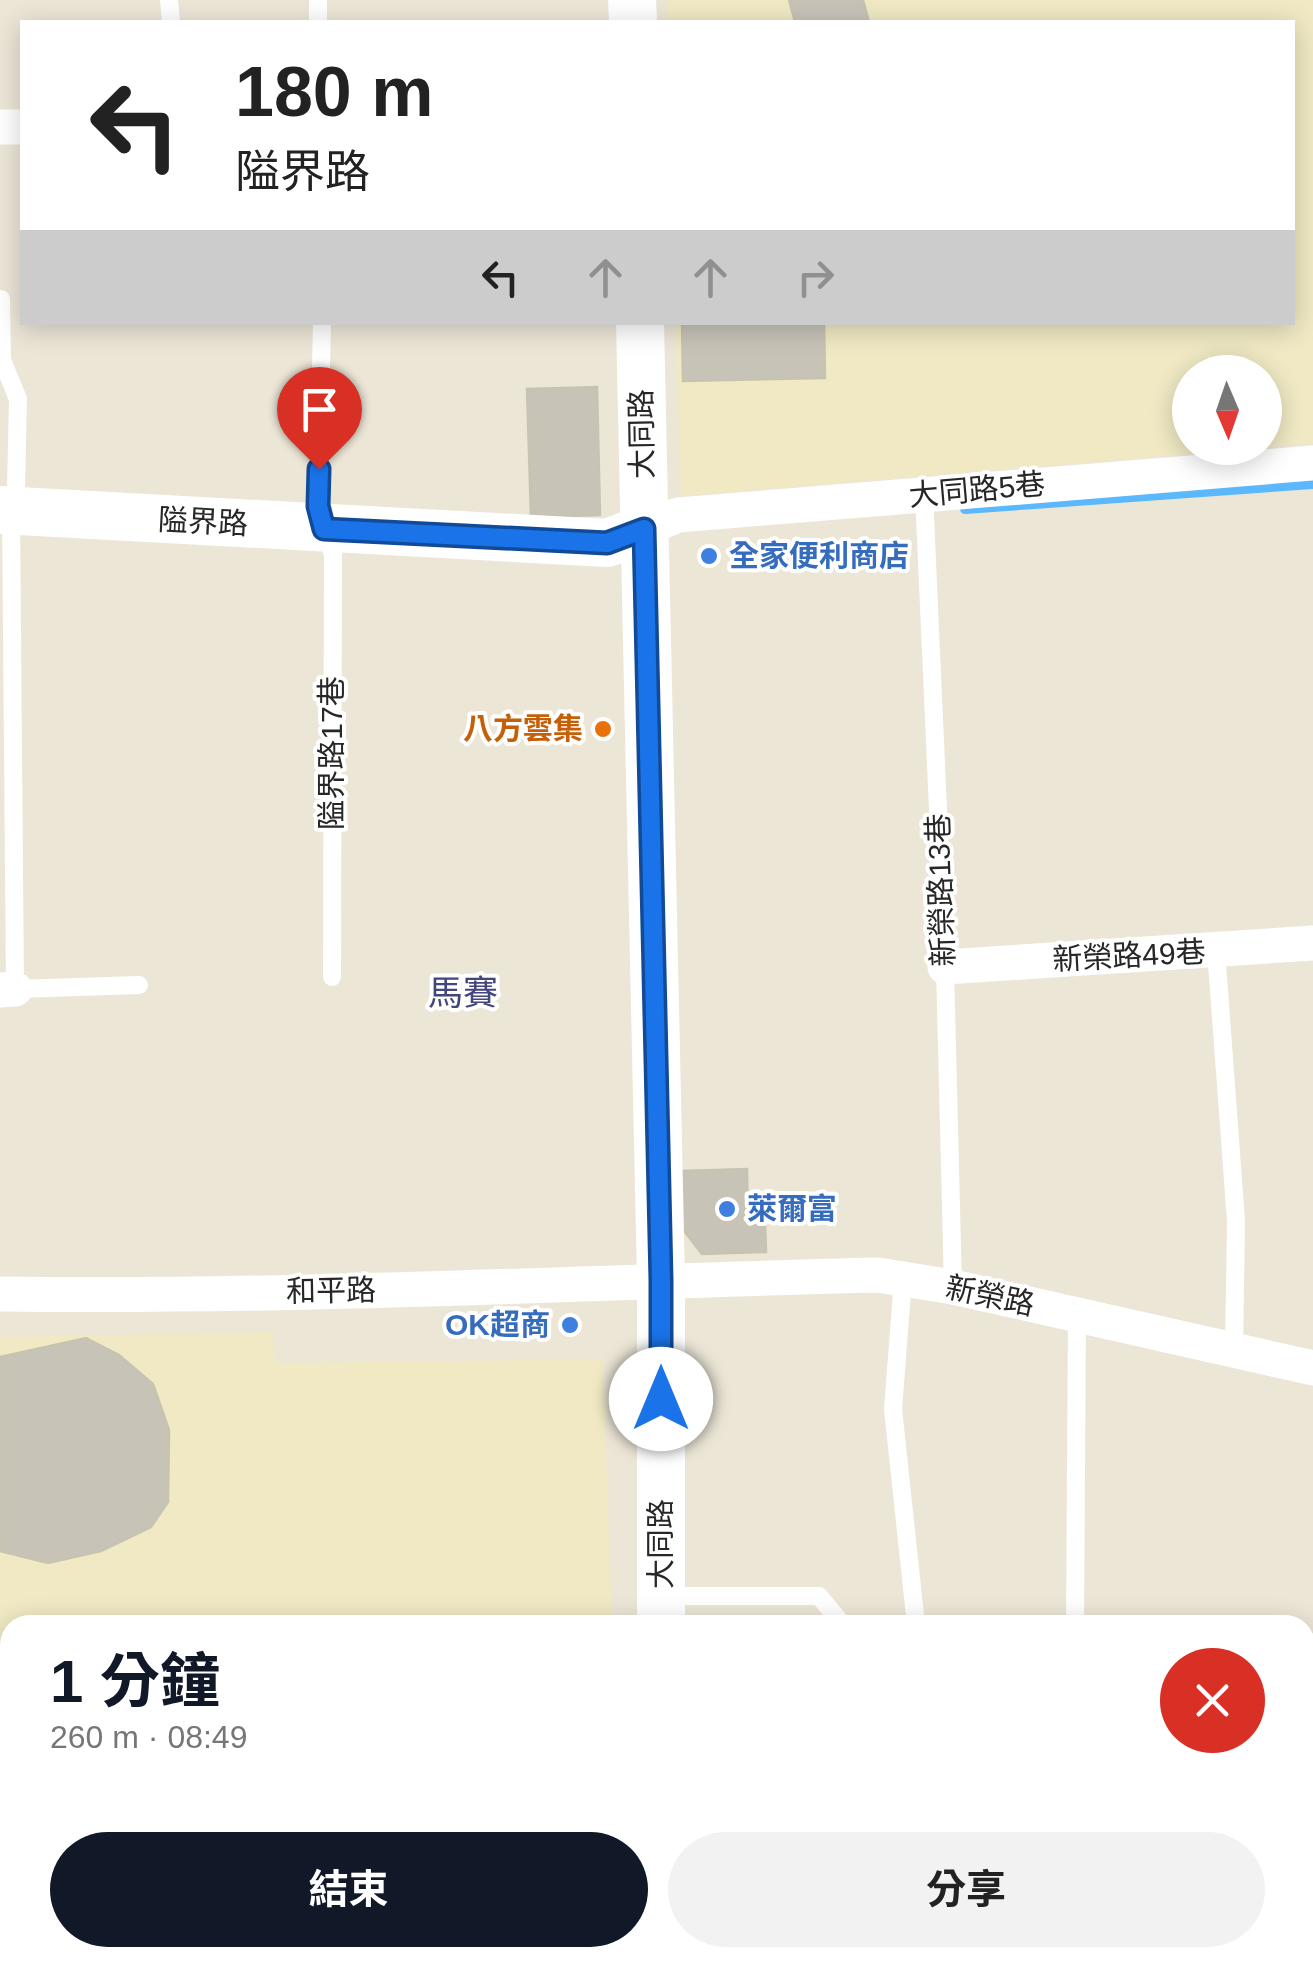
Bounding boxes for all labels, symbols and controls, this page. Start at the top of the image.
text: 180 m [235,53,433,131]
icon: left [70,60,200,190]
text: 隘界路 [235,146,370,197]
icon: left [473,250,528,305]
icon: ahead [578,250,633,305]
icon: ahead [683,250,738,305]
icon: right [788,250,843,305]
north arrow [1172,355,1282,465]
map controls [1172,355,1282,465]
pin [277,367,362,470]
icon: arrive [292,382,347,437]
street label: 大同路 [624,389,659,479]
street label: 大同路5巷 [907,467,1046,512]
street label: 隘界路 [157,503,249,540]
place label: 全家便利商店 [729,539,909,572]
marker: 全家便利商店 [698,545,720,567]
street label: 隘界路17巷 [315,676,348,830]
place label: 八方雲集 [463,712,583,745]
marker: 八方雲集 [592,718,614,740]
street label: 新榮路13巷 [921,813,960,967]
street label: 新榮路49巷 [1052,935,1206,976]
district label: 馬賽 [428,973,498,1012]
place label: 萊爾富 [747,1192,837,1225]
marker: 萊爾富 [716,1198,738,1220]
street label: 新榮路 [943,1270,1038,1321]
street label: 和平路 [286,1273,376,1308]
place label: OK超商 [445,1308,550,1341]
marker: OK超商 [559,1314,581,1336]
position arrow [609,1347,713,1451]
street label: 大同路 [644,1499,677,1589]
text: 1 分鐘 [50,1648,220,1715]
button: close [1160,1648,1265,1753]
text: 260 m · 08:49 [50,1719,247,1755]
button: 結束 [50,1832,648,1947]
button: 分享 [668,1832,1265,1947]

